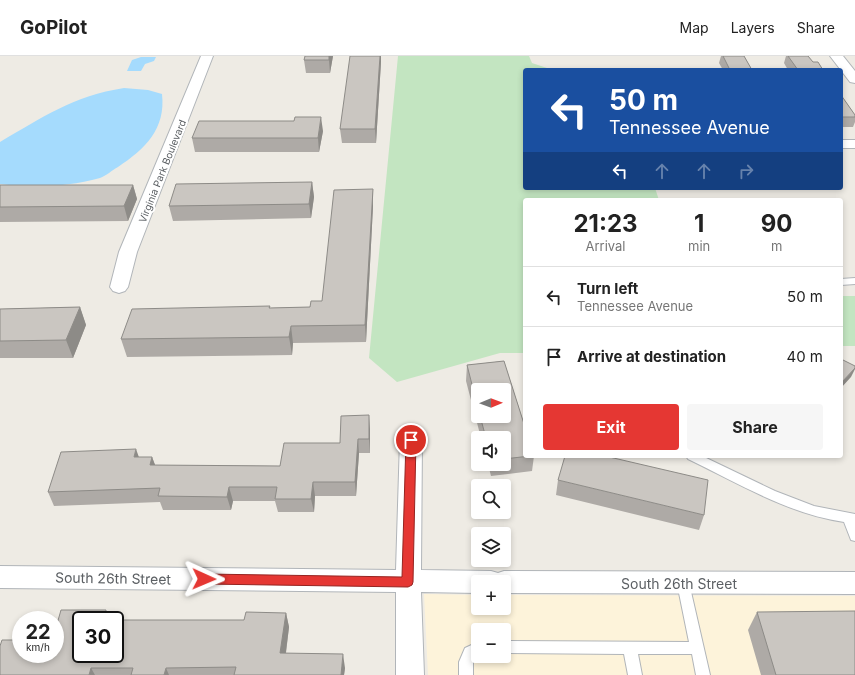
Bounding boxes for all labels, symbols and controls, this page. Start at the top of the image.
text: GoPilot [20,16,87,39]
text: Map [680,19,709,36]
text: Layers [731,19,775,36]
text: Share [797,19,835,36]
text: 50 m [609,83,678,117]
icon: left [543,84,595,136]
text: Tennessee Avenue [609,117,770,138]
street label: Virginia Park Boulevard [136,118,188,224]
icon: left [609,160,631,182]
icon: ahead [651,160,673,182]
icon: ahead [693,160,715,182]
icon: right [735,160,757,182]
text: 21:23 [573,209,638,238]
text: 1 [694,209,704,238]
text: 90 [761,209,793,238]
text: Arrival [586,238,626,254]
text: min [688,238,710,254]
text: m [771,238,782,254]
text: Turn left [577,279,638,298]
icon: left [543,286,565,308]
text: 50 m [787,287,823,306]
text: Tennessee Avenue [577,298,693,314]
icon: arrive [543,346,565,368]
text: Arrive at destination [577,347,726,366]
text: 40 m [786,347,823,366]
north arrow [471,383,511,423]
map controls [471,383,511,663]
button: Exit [543,404,679,450]
button: Share [687,404,823,450]
pin [394,423,428,457]
icon: arrive [400,429,422,451]
button: sound [471,431,511,471]
button: search [471,479,511,519]
button: layers [471,527,511,567]
position arrow [183,558,225,600]
street label: South 26th Street [55,568,172,588]
button: + [471,575,511,615]
street label: South 26th Street [621,575,737,592]
speed limit sign: 30 [72,611,124,663]
text: 22 [25,620,51,644]
button: − [471,623,511,663]
text: km/h [26,641,50,653]

